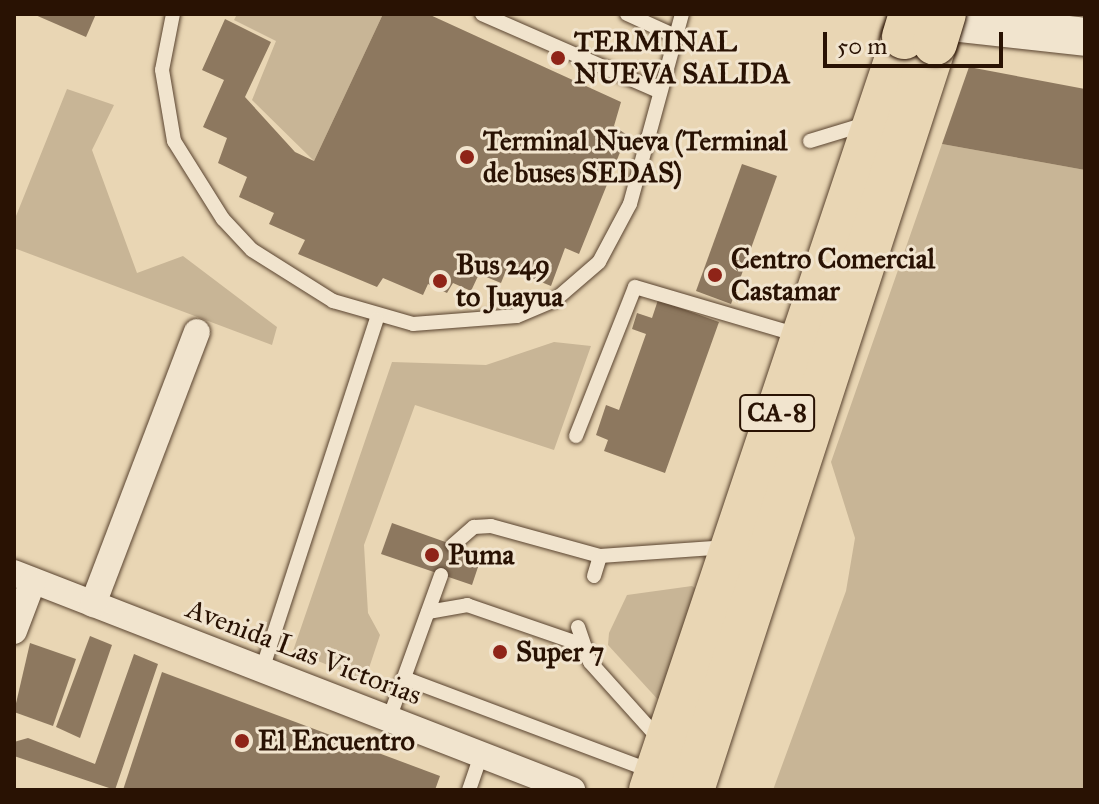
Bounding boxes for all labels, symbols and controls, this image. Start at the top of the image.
scale bar [827,16,1007,66]
place label: TERMINAL NUEVA SALIDA [574,25,790,91]
text: 50 m [837,31,887,61]
marker: TERMINAL NUEVA SALIDA [549,49,567,67]
place label: Terminal Nueva (Terminal de buses SEDAS) [483,124,787,190]
marker: Terminal Nueva (Terminal de buses SEDAS) [458,148,476,166]
place label: Centro Comercial Castamar [731,242,935,308]
place label: Bus 249 to Juayua [456,248,563,314]
marker: Centro Comercial Castamar [706,266,724,284]
marker: Bus 249 to Juayua [431,272,449,290]
road number: CA-8 [739,391,815,435]
place label: Puma [448,538,514,572]
marker: Puma [423,546,441,564]
street label: Avenida Las Victorias [182,592,426,712]
place label: Super 7 [516,635,604,669]
marker: Super 7 [491,643,509,661]
place label: El Encuentro [258,724,415,758]
marker: El Encuentro [233,732,251,750]

